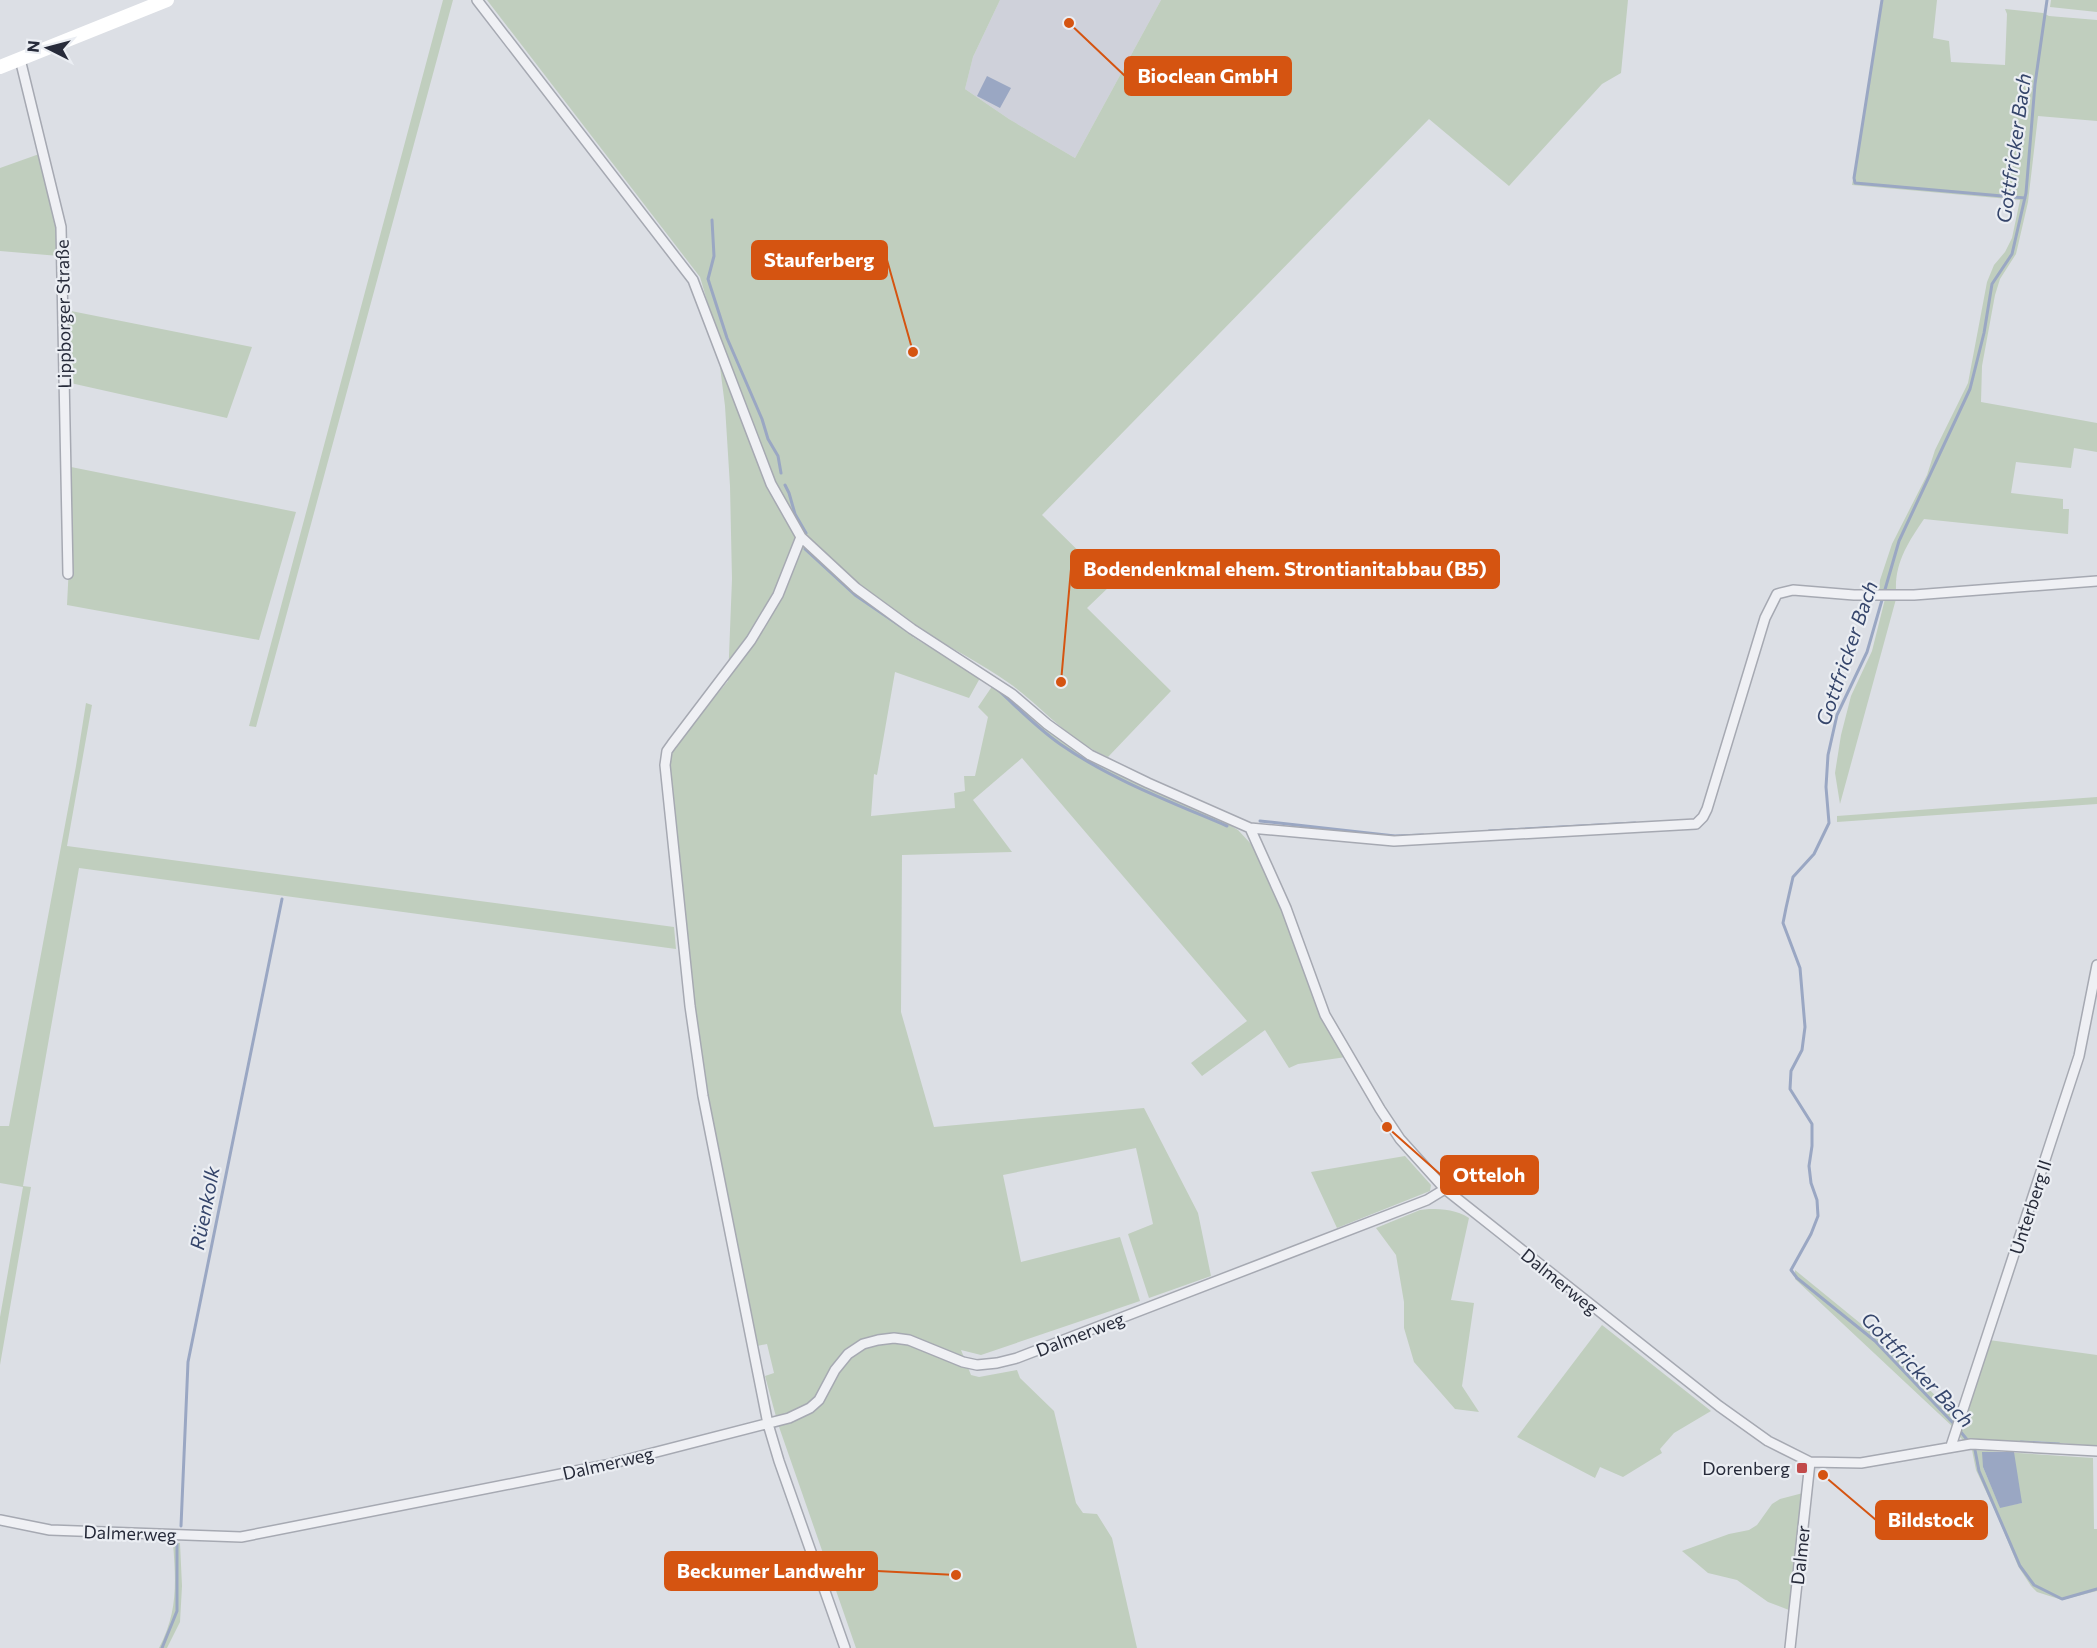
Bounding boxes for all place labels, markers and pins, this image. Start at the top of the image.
callout: Bioclean GmbH [1125,57,1291,95]
callout: Stauferberg [752,241,887,279]
callout: Bodendenkmal ehem. Strontianitabbau (B5) [1071,550,1499,588]
callout: Otteloh [1441,1156,1538,1194]
place label: Dorenberg [1702,1457,1790,1479]
marker: Dorenberg [1795,1461,1809,1475]
callout: Bildstock [1876,1501,1987,1539]
callout: Beckumer Landwehr [665,1552,877,1590]

